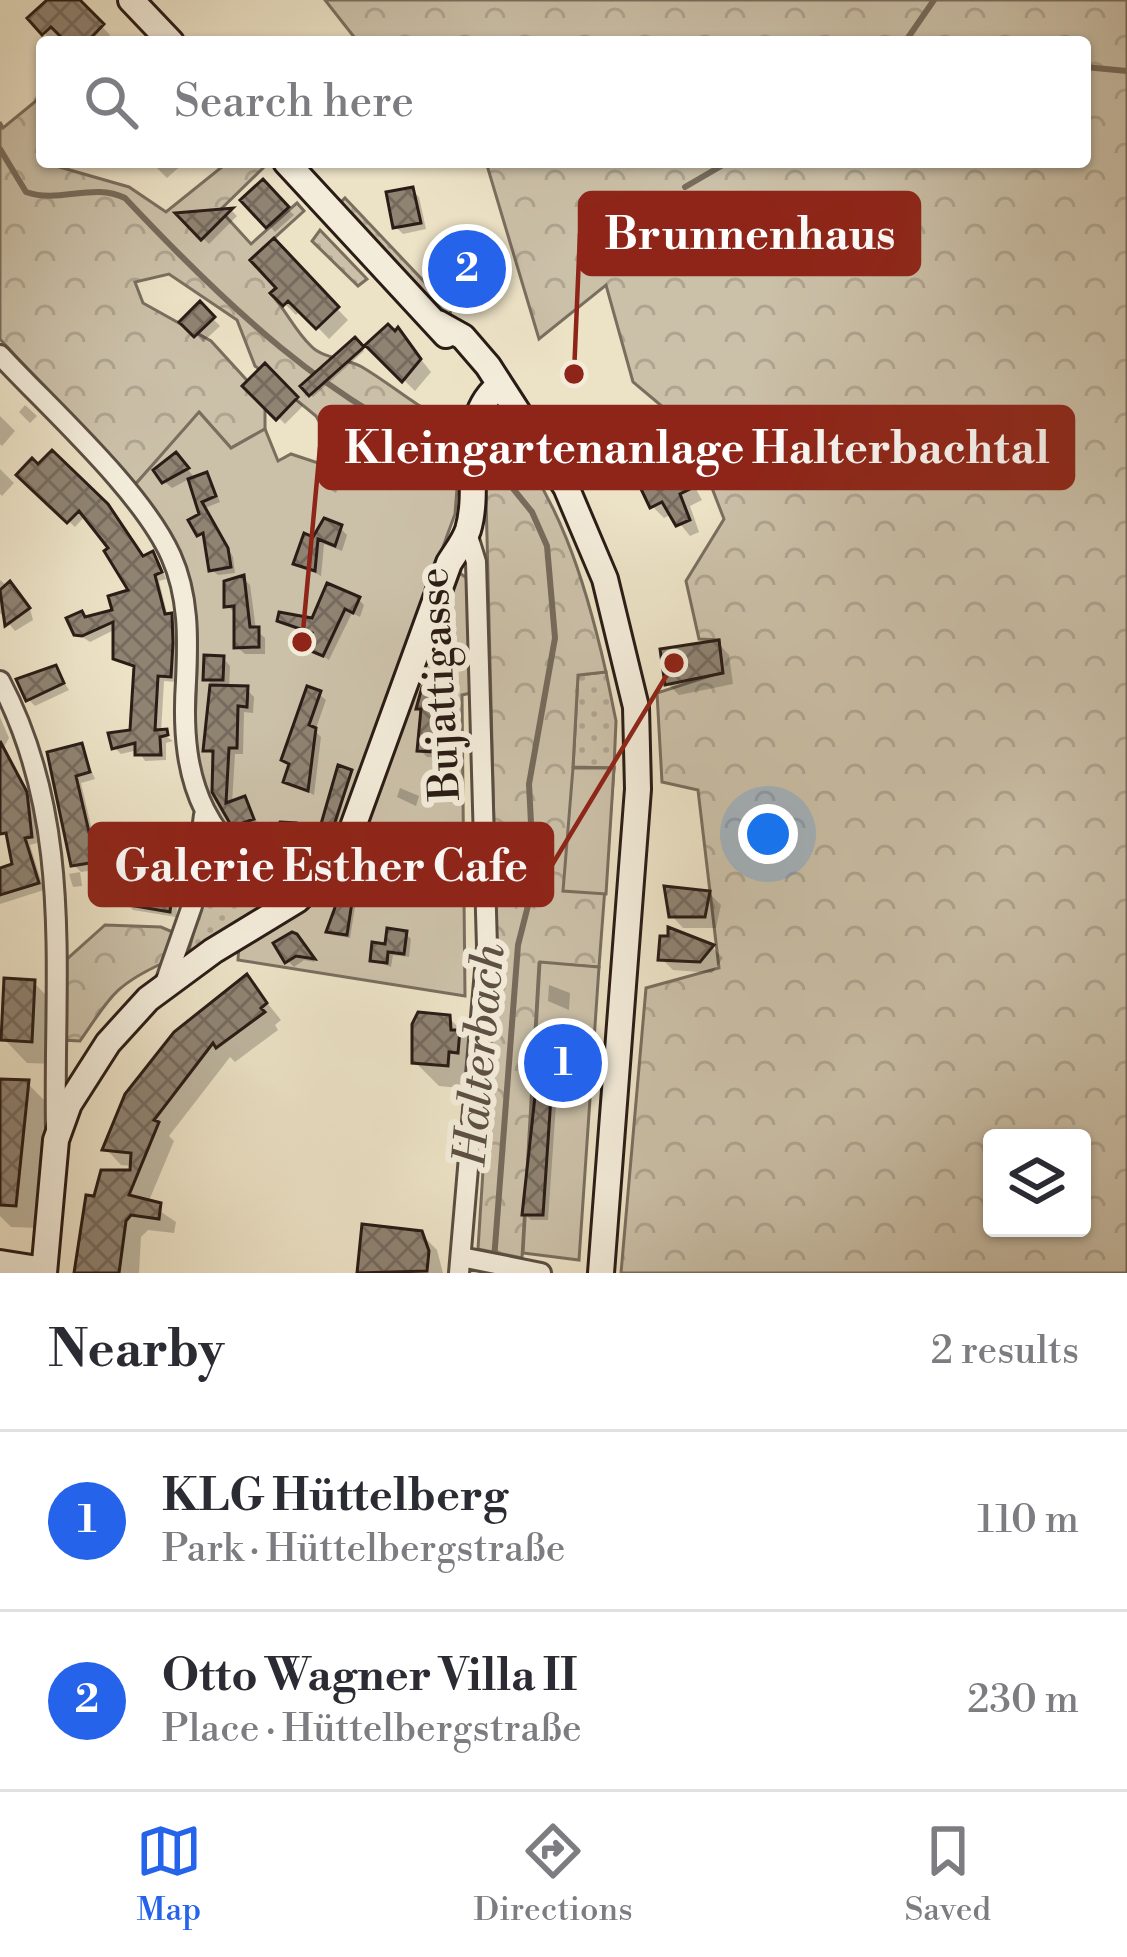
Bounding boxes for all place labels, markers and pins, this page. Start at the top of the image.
callout: Brunnenhaus [580,193,919,274]
pin: 2 [428,224,506,314]
callout: Kleingartenanlage Halterbachtal [320,407,1073,488]
callout: Galerie Esther Cafe [90,824,552,905]
pin: 1 [524,1018,602,1108]

